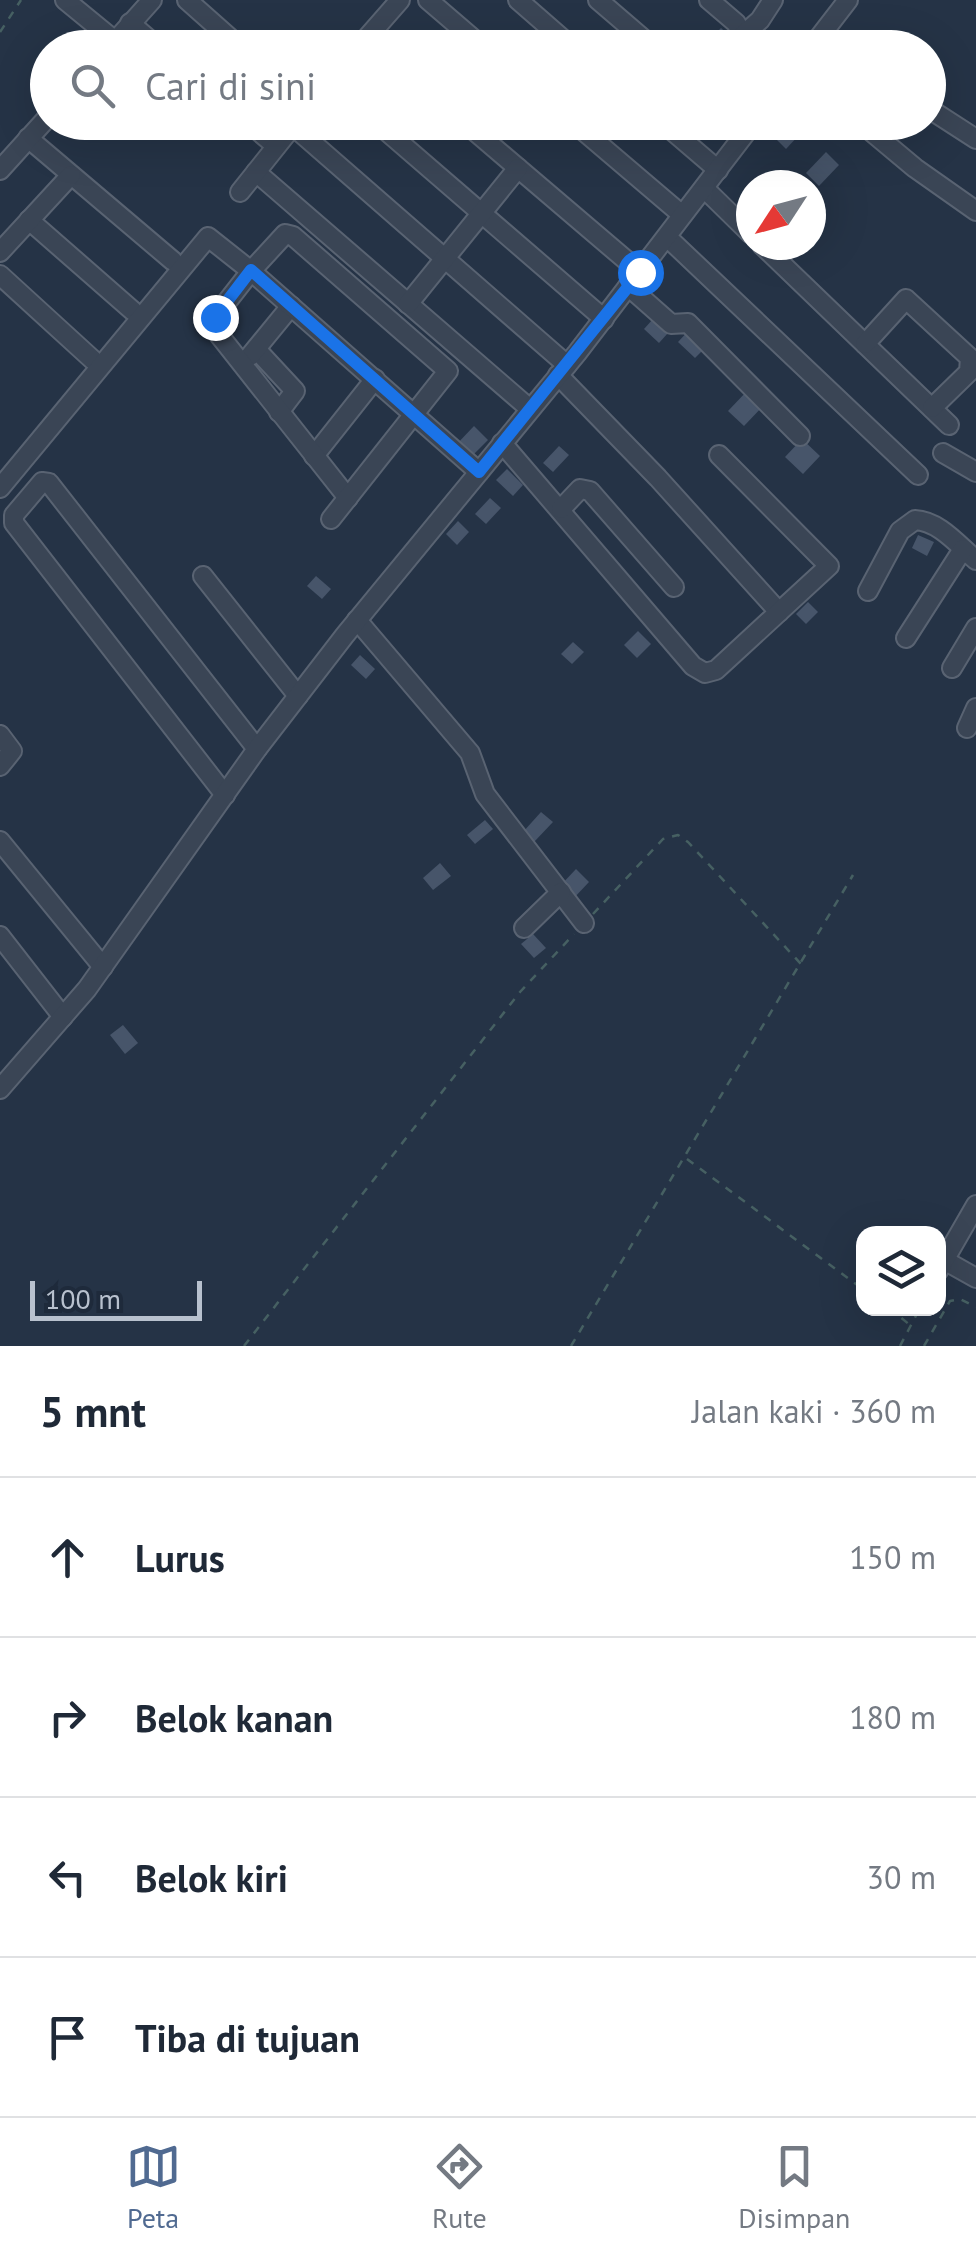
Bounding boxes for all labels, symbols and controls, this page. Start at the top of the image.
search box [30,30,946,140]
icon: search [65,58,120,113]
text: Cari di sini [145,61,316,110]
north arrow [736,170,826,260]
route start [618,250,664,296]
route end [193,295,239,341]
map controls [856,1226,946,1316]
button: layers [856,1226,946,1316]
scale bar [30,1276,202,1320]
text: 100 m [45,1280,121,1317]
text: 5 mnt [40,1384,146,1439]
text: Jalan kaki · 360 m [692,1390,936,1432]
icon: ahead [40,1530,95,1585]
text: Lurus [135,1533,225,1582]
text: 150 m [849,1536,936,1578]
icon: right [40,1690,95,1745]
text: Belok kanan [135,1693,333,1742]
text: 180 m [849,1696,936,1738]
icon: left [40,1850,95,1905]
text: Belok kiri [135,1853,288,1902]
text: 30 m [867,1856,936,1898]
icon: arrive [40,2010,95,2065]
text: Tiba di tujuan [135,2013,360,2062]
tab: Peta [126,2139,181,2236]
tab: Rute [432,2139,487,2236]
tab: Disimpan [738,2139,850,2236]

